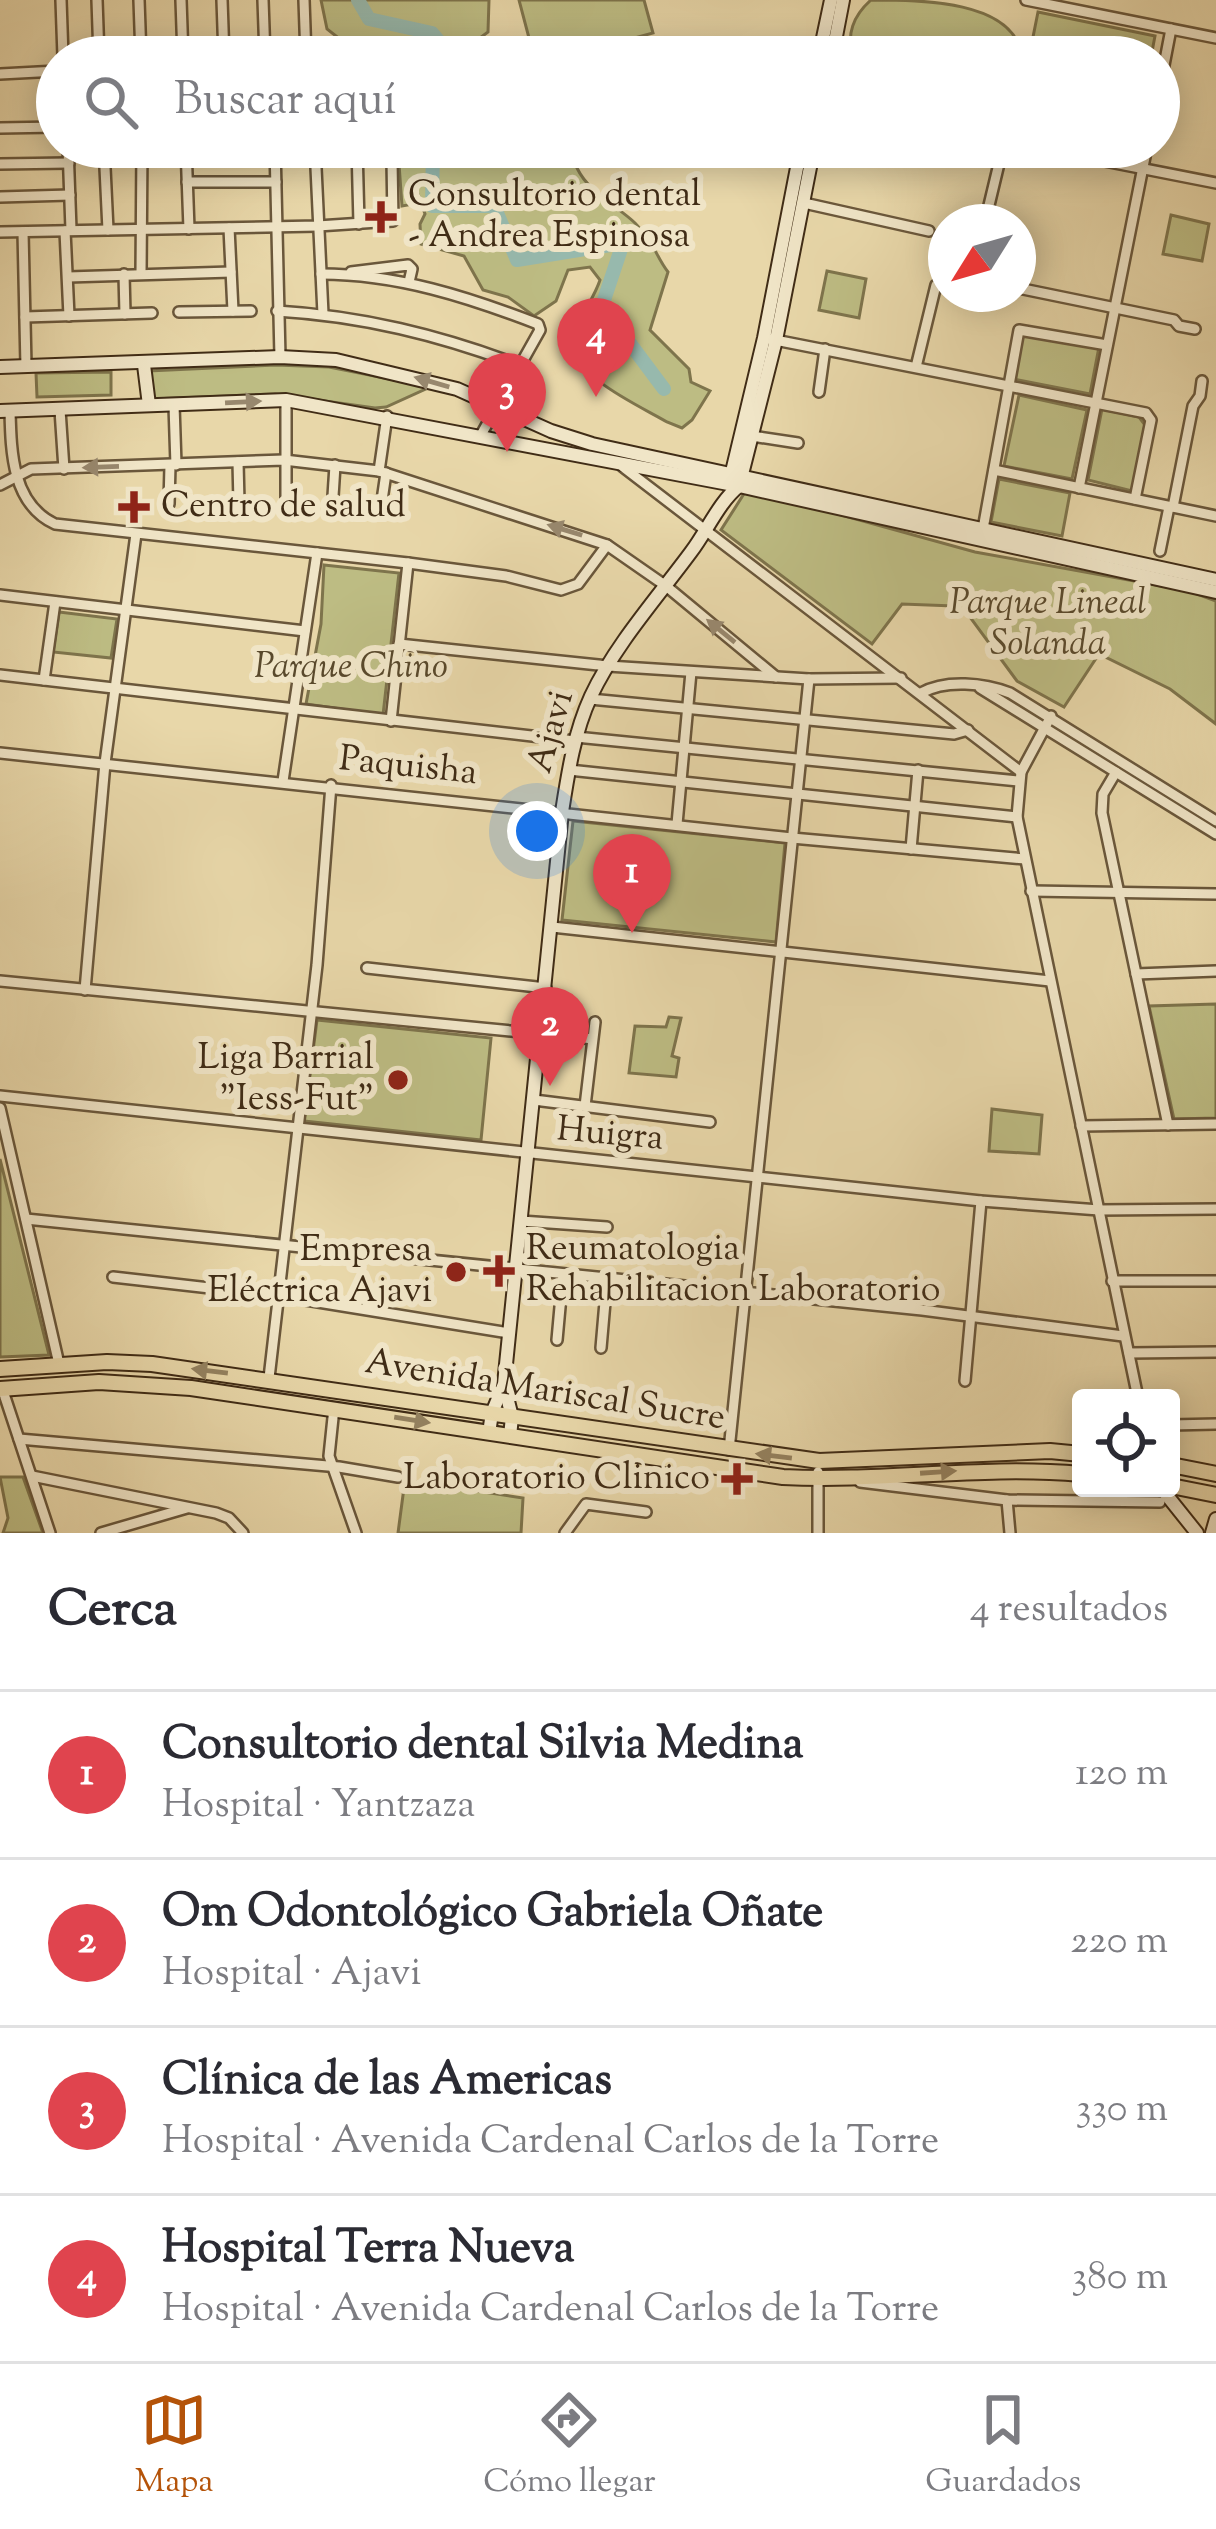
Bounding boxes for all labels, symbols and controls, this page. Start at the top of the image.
search box [36,36,1180,168]
icon: search [78,69,144,135]
text: Buscar aquí [174,70,396,135]
place label: Consultorio dental - Andrea Espinosa [408,170,701,263]
marker: Consultorio dental - Andrea Espinosa [365,201,397,233]
north arrow [928,204,1036,312]
pin: 4 [557,298,635,397]
pin: 3 [468,353,546,452]
one-way arrow [414,372,451,391]
one-way arrow [225,392,263,411]
one-way arrow [81,458,119,477]
place label: Centro de salud [161,481,406,533]
marker: Centro de salud [118,491,150,523]
one-way arrow [546,520,583,538]
park label: Parque Lineal Solanda [949,578,1147,671]
one-way arrow [706,619,737,644]
park label: Parque Chino [254,642,448,694]
street label: Ajavi [515,685,589,779]
street label: Paquisha [336,734,480,800]
your location [507,801,567,861]
pin: 1 [593,834,671,933]
pin: 2 [511,987,589,1086]
place label: Liga Barrial "Iess-Fut" [198,1033,374,1126]
marker: Liga Barrial "Iess-Fut" [385,1067,411,1093]
street label: Huigra [554,1104,666,1166]
place label: Reumatologia Rehabilitacion Laboratorio [526,1224,940,1317]
place label: Empresa Eléctrica Ajavi [208,1225,432,1318]
marker: Reumatologia Rehabilitacion Laboratorio [483,1255,515,1287]
marker: Empresa Eléctrica Ajavi [443,1259,469,1285]
street label: Avenida Mariscal Sucre [361,1337,729,1445]
one-way arrow [191,1361,228,1380]
map controls [1072,1389,1180,1497]
button: locate [1072,1389,1180,1497]
one-way arrow [393,1411,431,1430]
one-way arrow [755,1446,792,1465]
place label: Laboratorio Clinico [403,1453,710,1505]
marker: Laboratorio Clinico [721,1463,753,1495]
one-way arrow [919,1463,957,1482]
text: Cerca [48,1575,177,1648]
text: 4 resultados [970,1583,1168,1639]
text: Consultorio dental Silvia Medina [162,1714,803,1779]
text: 1 [80,1747,94,1803]
text: 120 m [1075,1747,1168,1803]
text: Hospital · Yantzaza [162,1779,475,1835]
text: Om Odontológico Gabriela Oñate [162,1882,823,1947]
text: 2 [78,1915,96,1971]
text: 220 m [1070,1915,1168,1971]
text: Hospital · Ajavi [162,1947,421,2003]
text: Clínica de las Americas [162,2050,612,2115]
text: 3 [79,2083,95,2139]
text: 330 m [1076,2083,1168,2139]
text: Hospital · Avenida Cardenal Carlos de la Torre [162,2115,939,2171]
text: Hospital Terra Nueva [162,2218,575,2283]
text: 4 [77,2251,97,2307]
text: 380 m [1072,2251,1168,2307]
text: Hospital · Avenida Cardenal Carlos de la Torre [162,2283,939,2339]
tab: Mapa [135,2387,214,2507]
tab: Cómo llegar [483,2387,656,2507]
tab: Guardados [925,2387,1081,2507]

